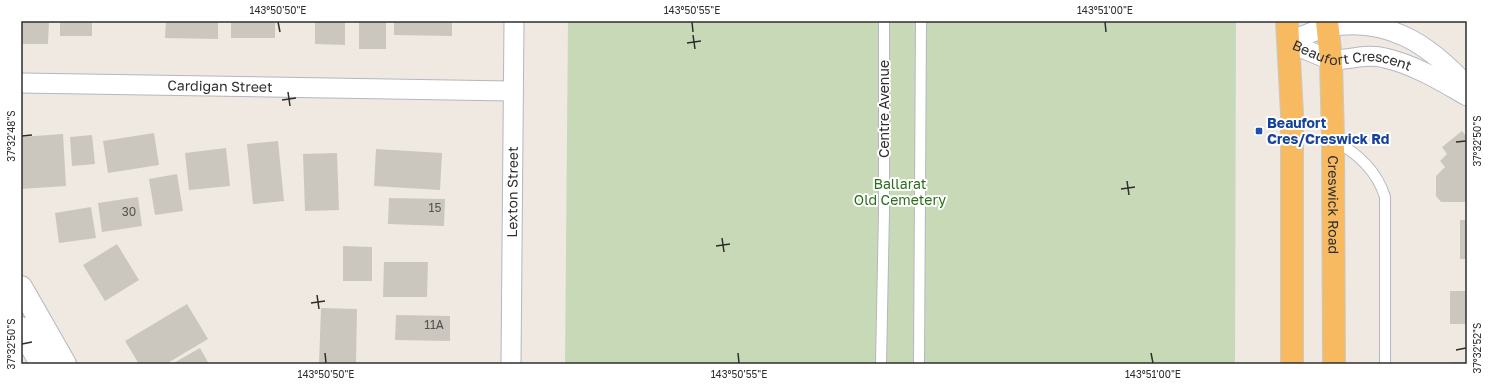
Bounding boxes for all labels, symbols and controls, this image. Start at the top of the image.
text: 143°50'50"E [250,4,306,16]
text: 143°50'55"E [664,4,720,16]
text: 143°51'00"E [1077,4,1133,16]
street label: Beaufort Crescent [1290,36,1414,74]
street label: Centre Avenue [875,60,892,158]
street label: Cardigan Street [167,76,273,95]
text: 37°32'48"S [5,110,17,162]
place label: Beaufort Cres/Creswick Rd [1267,114,1389,147]
text: 37°32'50"S [1471,115,1483,167]
marker: Beaufort Cres/Creswick Rd [1254,126,1264,136]
street label: Lexton Street [503,146,521,238]
street label: Creswick Road [1325,155,1343,254]
park label: Ballarat Old Cemetery [854,175,946,208]
house number: 15 [429,200,441,215]
house number: 30 [122,204,136,219]
house number: 11A [424,317,444,332]
text: 37°32'50"S [5,318,17,370]
text: 37°32'52"S [1471,323,1483,373]
text: 143°50'50"E [298,368,354,380]
text: 143°50'55"E [711,368,767,380]
text: 143°51'00"E [1125,368,1181,380]

